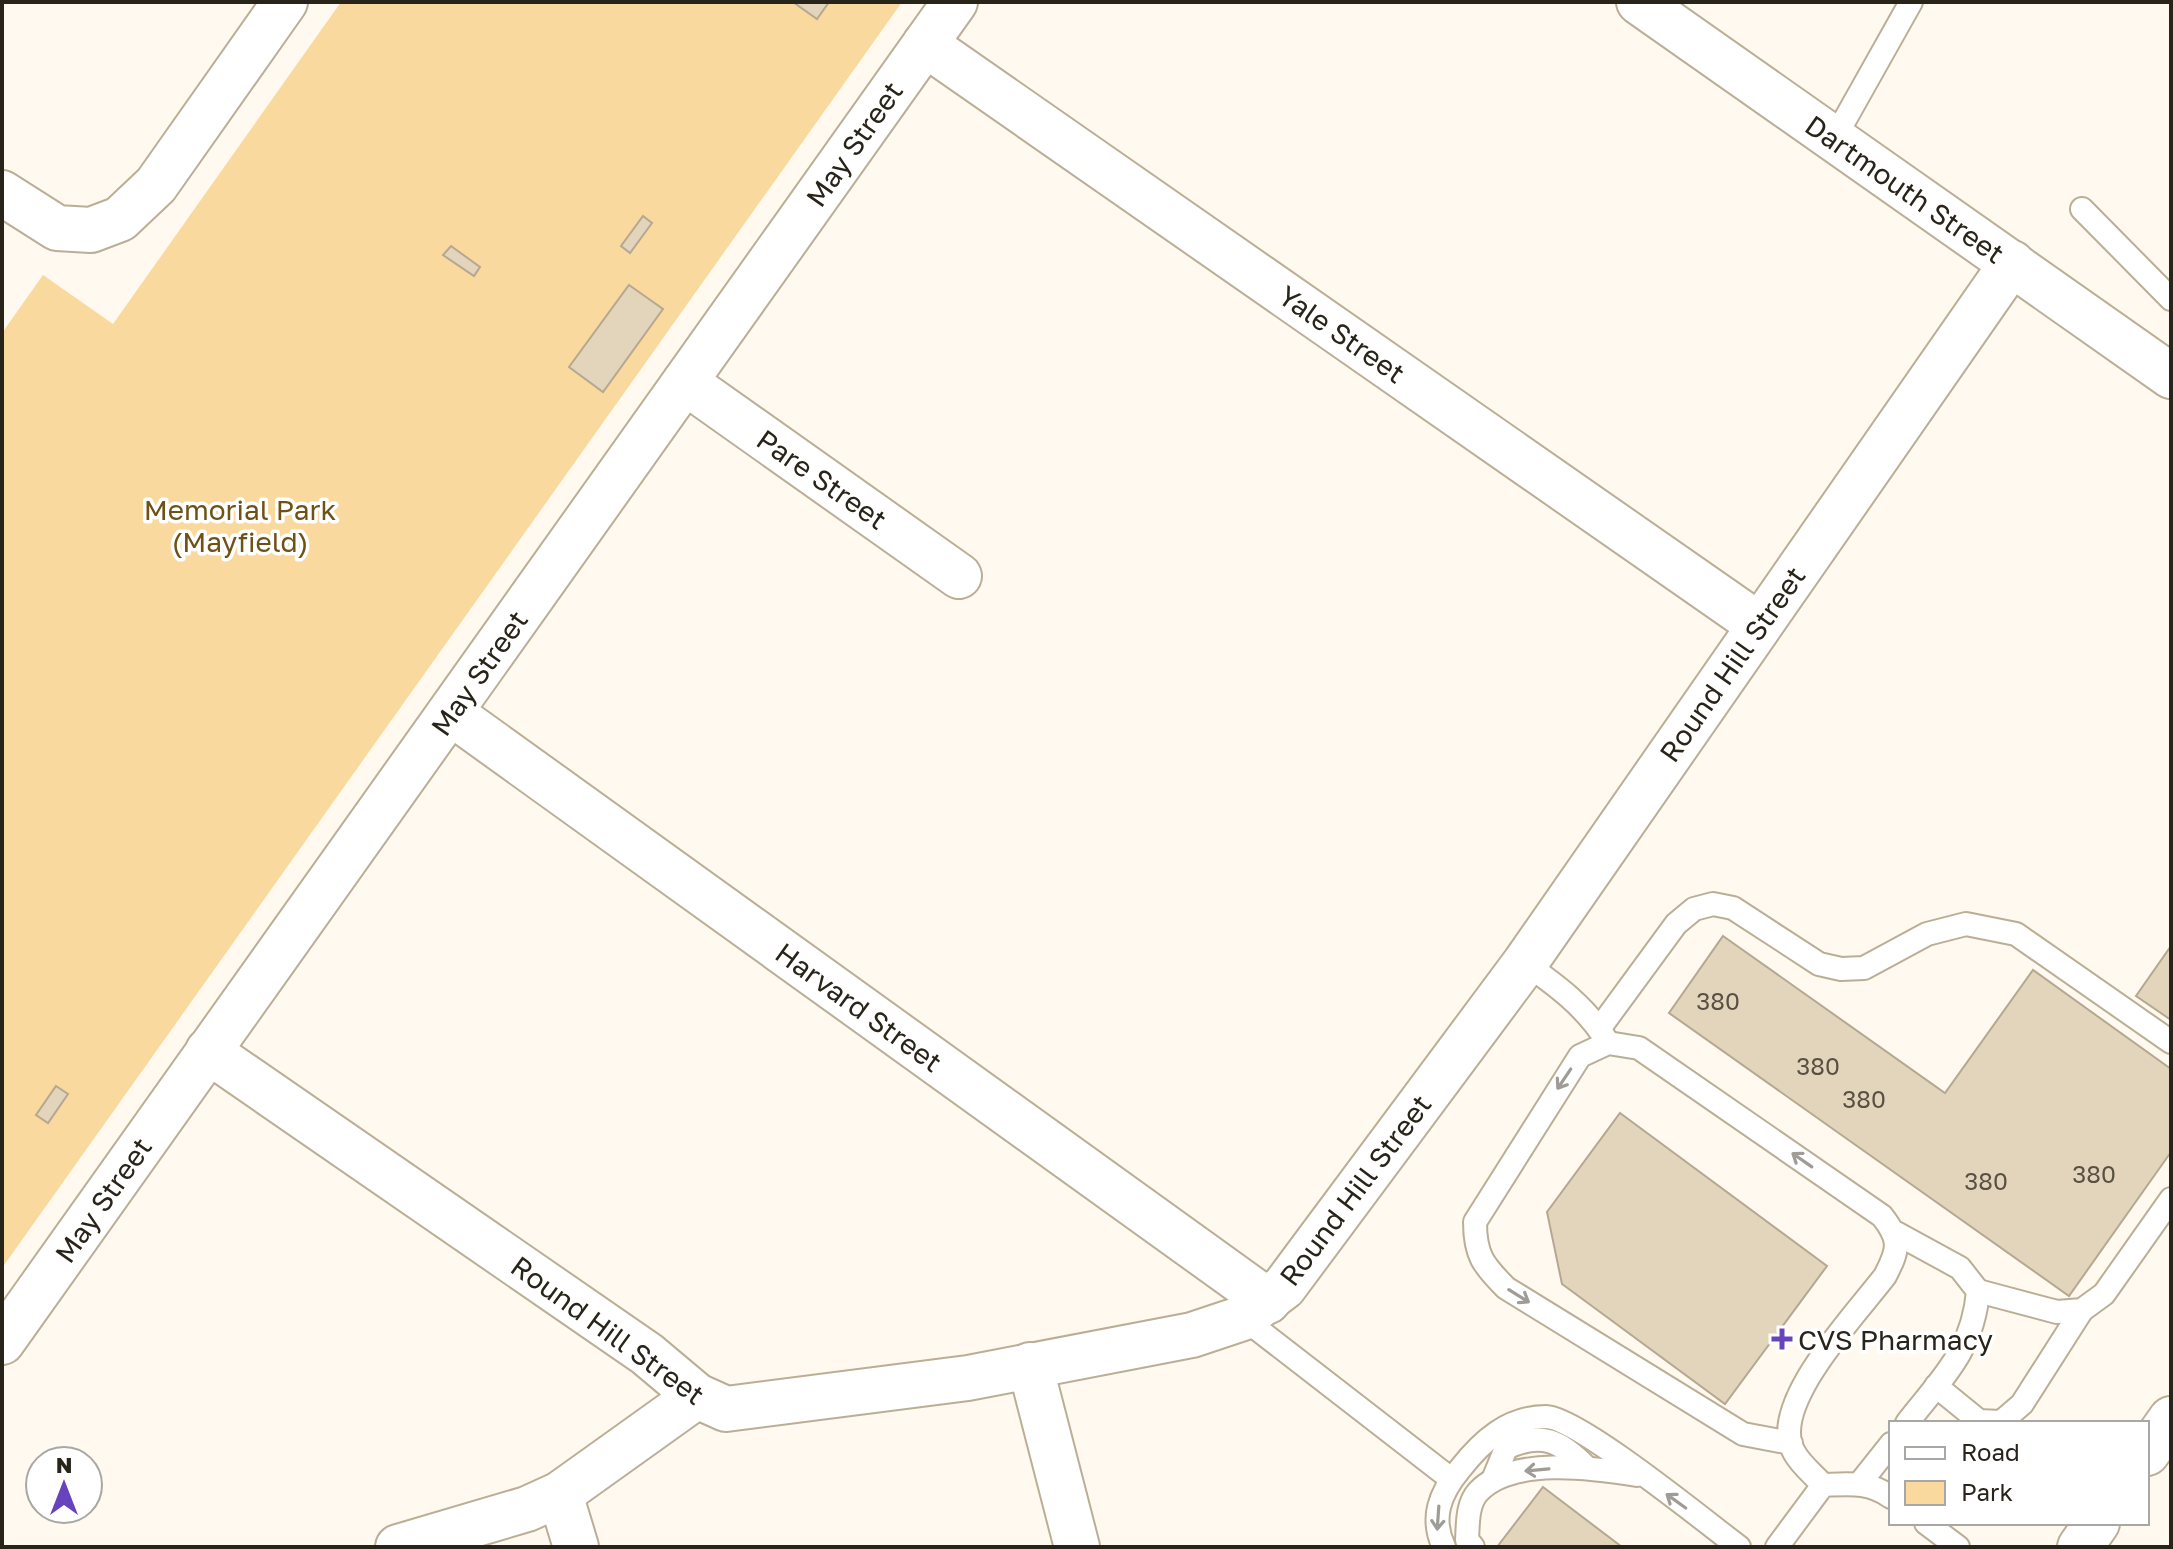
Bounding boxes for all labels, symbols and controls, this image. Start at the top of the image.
street label: May Street [799,75,909,213]
street label: Dartmouth Street [1799,108,2011,270]
street label: Yale Street [1273,279,1411,389]
street label: Pare Street [751,422,893,536]
park label: Memorial Park (Mayfield) [144,493,337,558]
street label: Round Hill Street [1652,560,1812,768]
street label: May Street [424,604,534,742]
street label: Harvard Street [770,936,948,1078]
house number: 380 [1696,986,1740,1015]
house number: 380 [1796,1051,1840,1080]
one-way arrow [1556,1068,1572,1090]
house number: 380 [1842,1084,1886,1113]
street label: Round Hill Street [1272,1088,1438,1292]
street label: May Street [48,1131,158,1269]
one-way arrow [1791,1152,1813,1168]
house number: 380 [2072,1159,2116,1188]
house number: 380 [1964,1166,2008,1195]
street label: Round Hill Street [505,1249,711,1411]
one-way arrow [1507,1288,1530,1304]
place label: CVS Pharmacy [1798,1323,1993,1356]
marker: CVS Pharmacy [1773,1330,1791,1348]
legend [1889,1421,2149,1525]
text: Road [1961,1437,2020,1466]
north arrow [24,1445,104,1525]
text: N [56,1451,72,1478]
one-way arrow [1524,1463,1550,1478]
text: Park [1961,1477,2013,1506]
one-way arrow [1666,1493,1687,1510]
one-way arrow [1430,1504,1445,1530]

